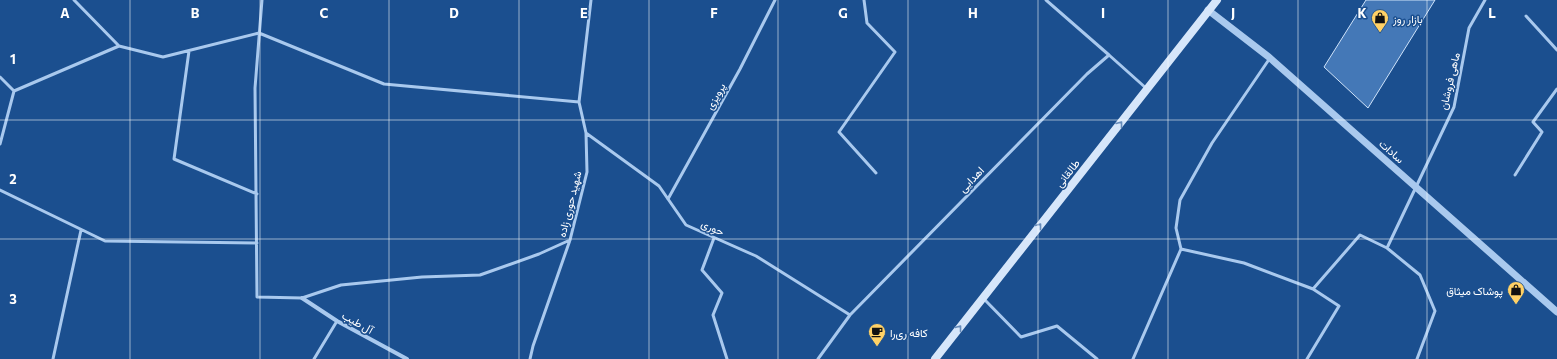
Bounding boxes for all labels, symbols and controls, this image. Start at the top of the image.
text: A [60,5,70,21]
text: B [191,5,200,21]
text: C [320,5,329,21]
text: D [449,5,459,21]
text: E [580,5,588,21]
text: F [710,5,718,21]
text: G [838,5,848,21]
text: H [968,5,978,21]
text: I [1101,5,1105,21]
text: J [1231,5,1235,21]
text: K [1357,5,1367,21]
text: L [1488,5,1496,21]
shop icon: بازار روز [1370,8,1390,33]
place label: بازار روز [1392,12,1423,26]
text: 1 [10,51,16,67]
street label: ماهی فروشان [1436,51,1463,111]
street label: پرویزی [702,80,729,113]
one-way arrow [1115,121,1122,128]
street label: سادات [1377,136,1407,166]
street label: طالقانی [1052,156,1083,190]
street label: اهدایی [956,163,987,195]
street label: شهید حوری زاده [554,169,585,239]
text: 2 [9,171,17,187]
street label: حوری [699,216,727,239]
one-way arrow [1035,223,1042,230]
shop icon: پوشاک میثاق [1506,280,1526,305]
place label: پوشاک میثاق [1446,284,1503,299]
text: 3 [9,291,17,307]
street label: آل طیب [340,308,377,337]
cafe icon: کافه‌ ری‌را [867,322,887,347]
place label: کافه‌ ری‌را [890,326,928,340]
one-way arrow [955,326,962,333]

